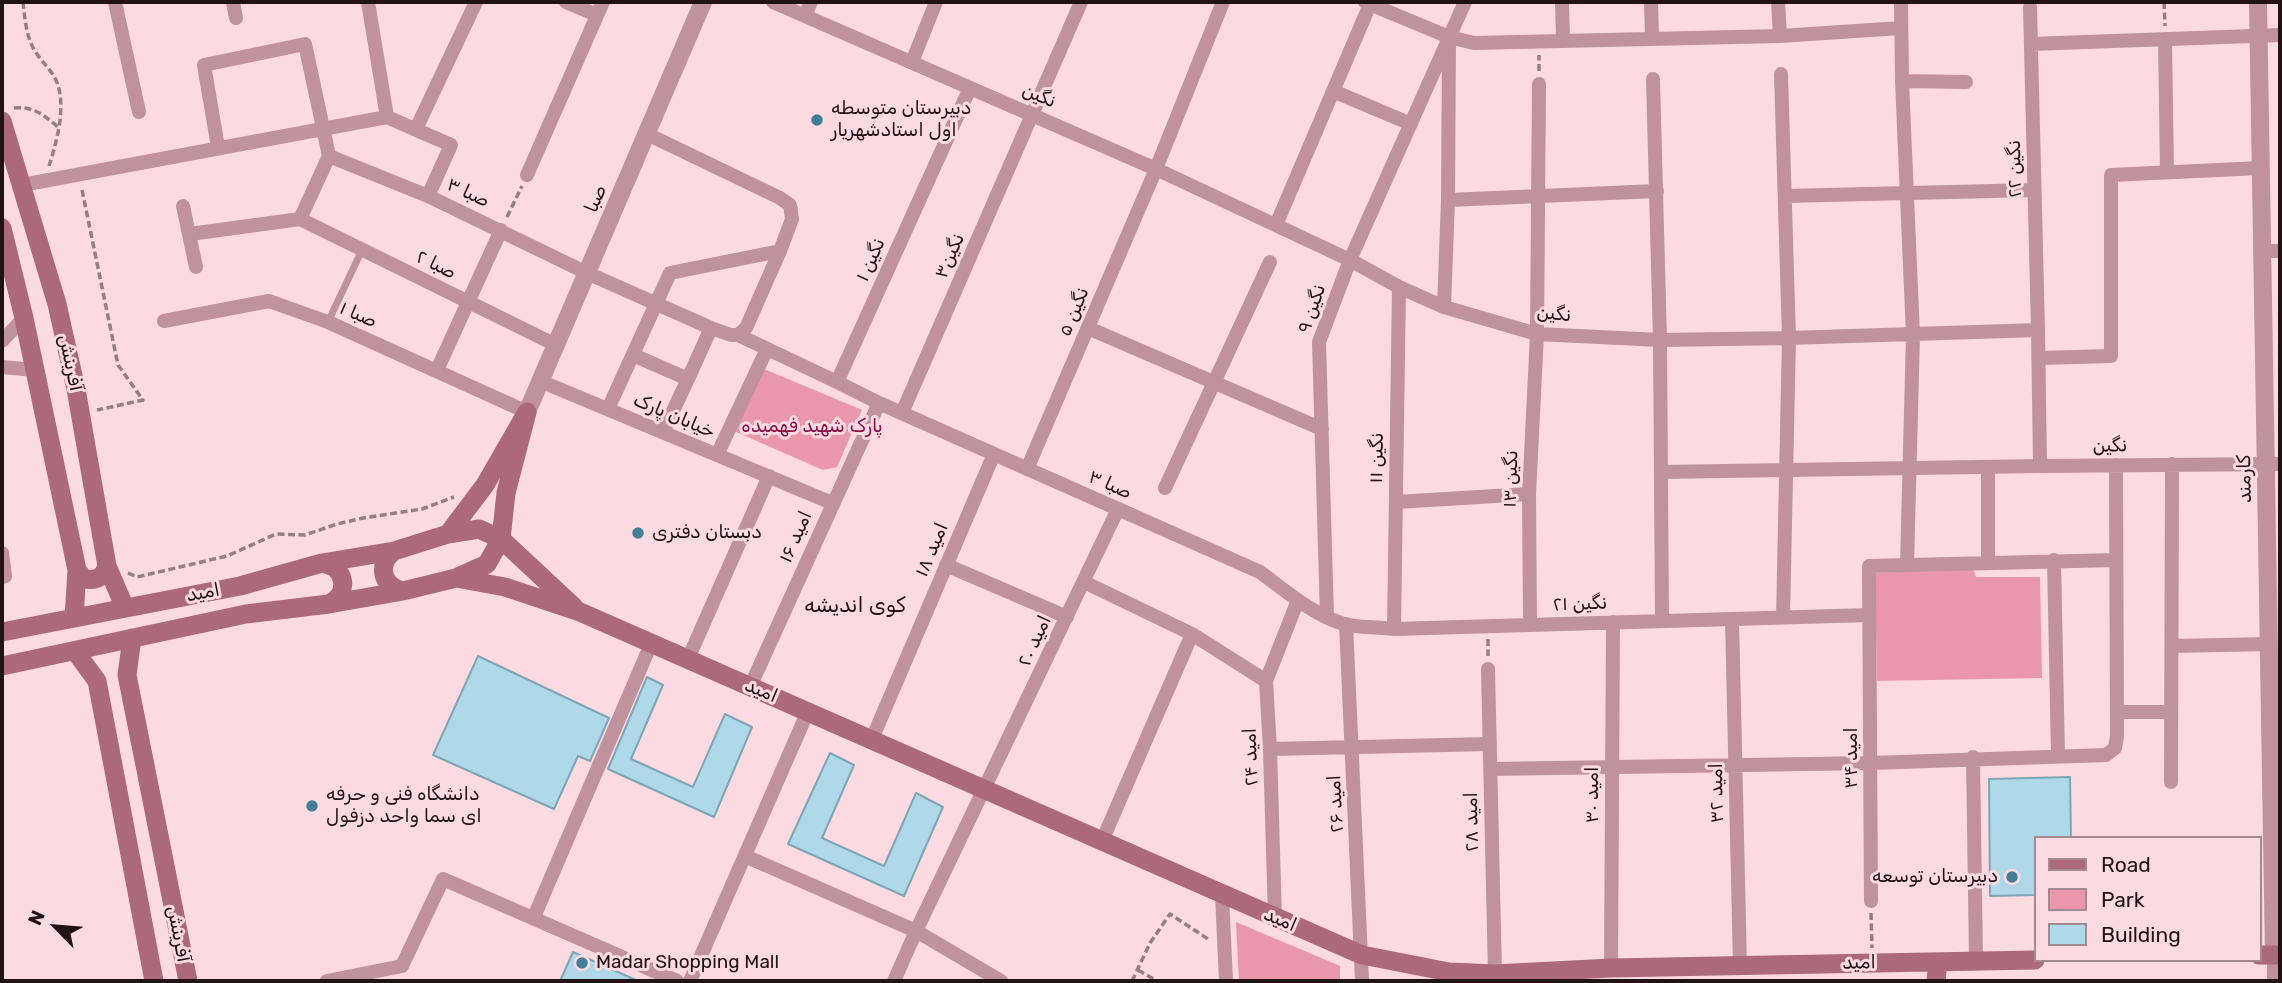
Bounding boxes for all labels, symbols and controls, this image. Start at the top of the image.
street label: نگین [1019,79,1059,113]
place label: دبیرستان متوسطه اول استادشهریار [831,98,971,142]
marker: دبیرستان متوسطه اول استادشهریار [809,112,825,128]
street label: نگین ۲۲ [2003,140,2027,198]
street label: صبا ۳ [443,173,493,213]
street label: صبا [580,182,612,216]
street label: نگین۳ [930,230,970,282]
street label: نگین ۱ [851,235,891,285]
street label: صبا ۲ [412,246,460,284]
street label: نگین ۹ [1293,282,1331,336]
street label: نگین ۵ [1053,284,1095,340]
street label: صبا ۱ [336,297,380,333]
street label: نگین [1536,301,1572,327]
street label: آفرینش [53,333,87,393]
street label: خیابان پارک [630,389,718,443]
park label: پارک شهید فهمیده [741,416,883,438]
street label: نگین ۱۱ [1365,432,1389,484]
street label: نگین [2093,434,2127,458]
street label: نگین ۱۳ [1499,450,1523,508]
street label: کارمند [2233,455,2257,503]
street label: صبا ۳ [1085,465,1135,505]
street label: امید ۱۶ [775,508,817,566]
street label: امید ۱۸ [911,520,953,580]
place label: دبستان دفتری [652,522,762,544]
marker: دبستان دفتری [630,525,646,541]
street label: امید [184,579,222,607]
street label: نگین ۲۱ [1552,592,1608,616]
district label: کوی اندیشه [804,593,906,619]
street label: امید ۲۰ [1013,612,1057,670]
street label: امید [741,674,781,708]
street label: امید ۲۴ [1239,727,1263,787]
street label: امید ۳۴ [1841,727,1863,789]
street label: امید ۳۲ [1705,763,1729,823]
street label: امید ۳۰ [1582,767,1604,823]
street label: امید ۲۶ [1323,775,1349,833]
place label: دانشگاه فنی و حرفه ای سما واحد دزفول [326,784,482,828]
street label: امید ۲۸ [1460,792,1484,852]
marker: دانشگاه فنی و حرفه ای سما واحد دزفول [304,798,320,814]
legend [2034,836,2261,962]
text: Road [2101,852,2151,877]
place label: دبیرستان توسعه [1872,866,1998,888]
marker: دبیرستان توسعه [2004,869,2020,885]
text: Park [2101,887,2145,912]
north arrow [21,892,91,962]
street label: امید [1260,903,1300,937]
street label: آفرینش [161,904,195,964]
text: N [23,907,50,929]
text: Building [2101,922,2181,947]
street label: امید [1842,951,1876,975]
place label: Madar Shopping Mall [596,952,779,974]
marker: Madar Shopping Mall [574,955,590,971]

